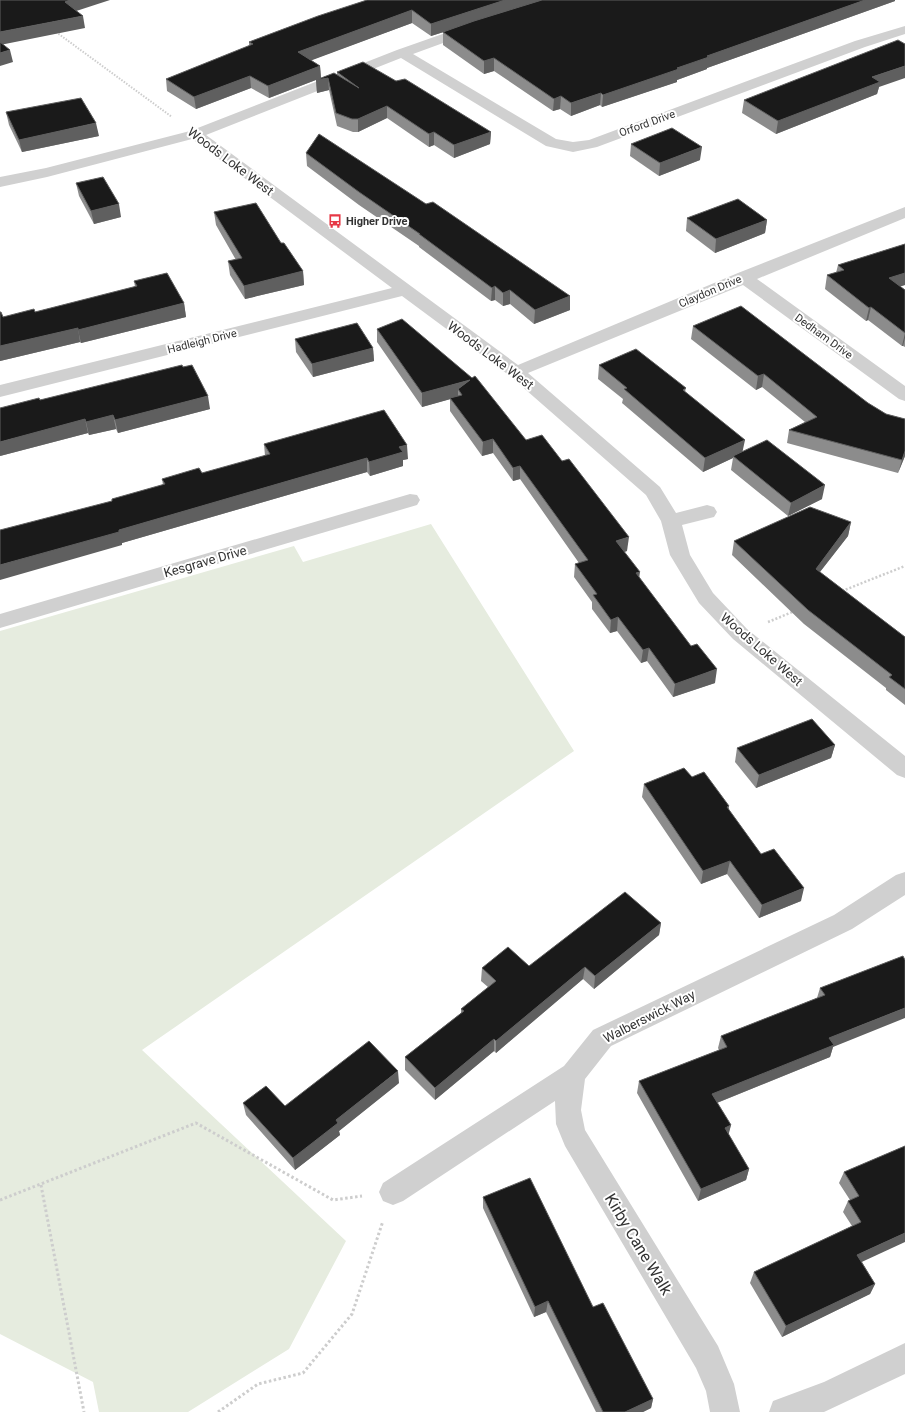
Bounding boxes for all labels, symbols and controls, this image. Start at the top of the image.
street label: Orford Drive [617,107,677,140]
street label: Woods Loke West [185,124,277,199]
bus stop icon: Higher Drive [327,213,343,229]
place label: Higher Drive [346,215,407,228]
street label: Claydon Drive [677,272,744,311]
street label: Dedham Drive [792,311,855,362]
street label: Woods Loke West [445,318,537,393]
street label: Hadleigh Drive [166,327,238,356]
street label: Kesgrave Drive [162,542,248,580]
street label: Woods Loke West [718,610,806,689]
street label: Walberswick Way [601,987,698,1046]
street label: Kirby Cane Walk [601,1190,677,1299]

